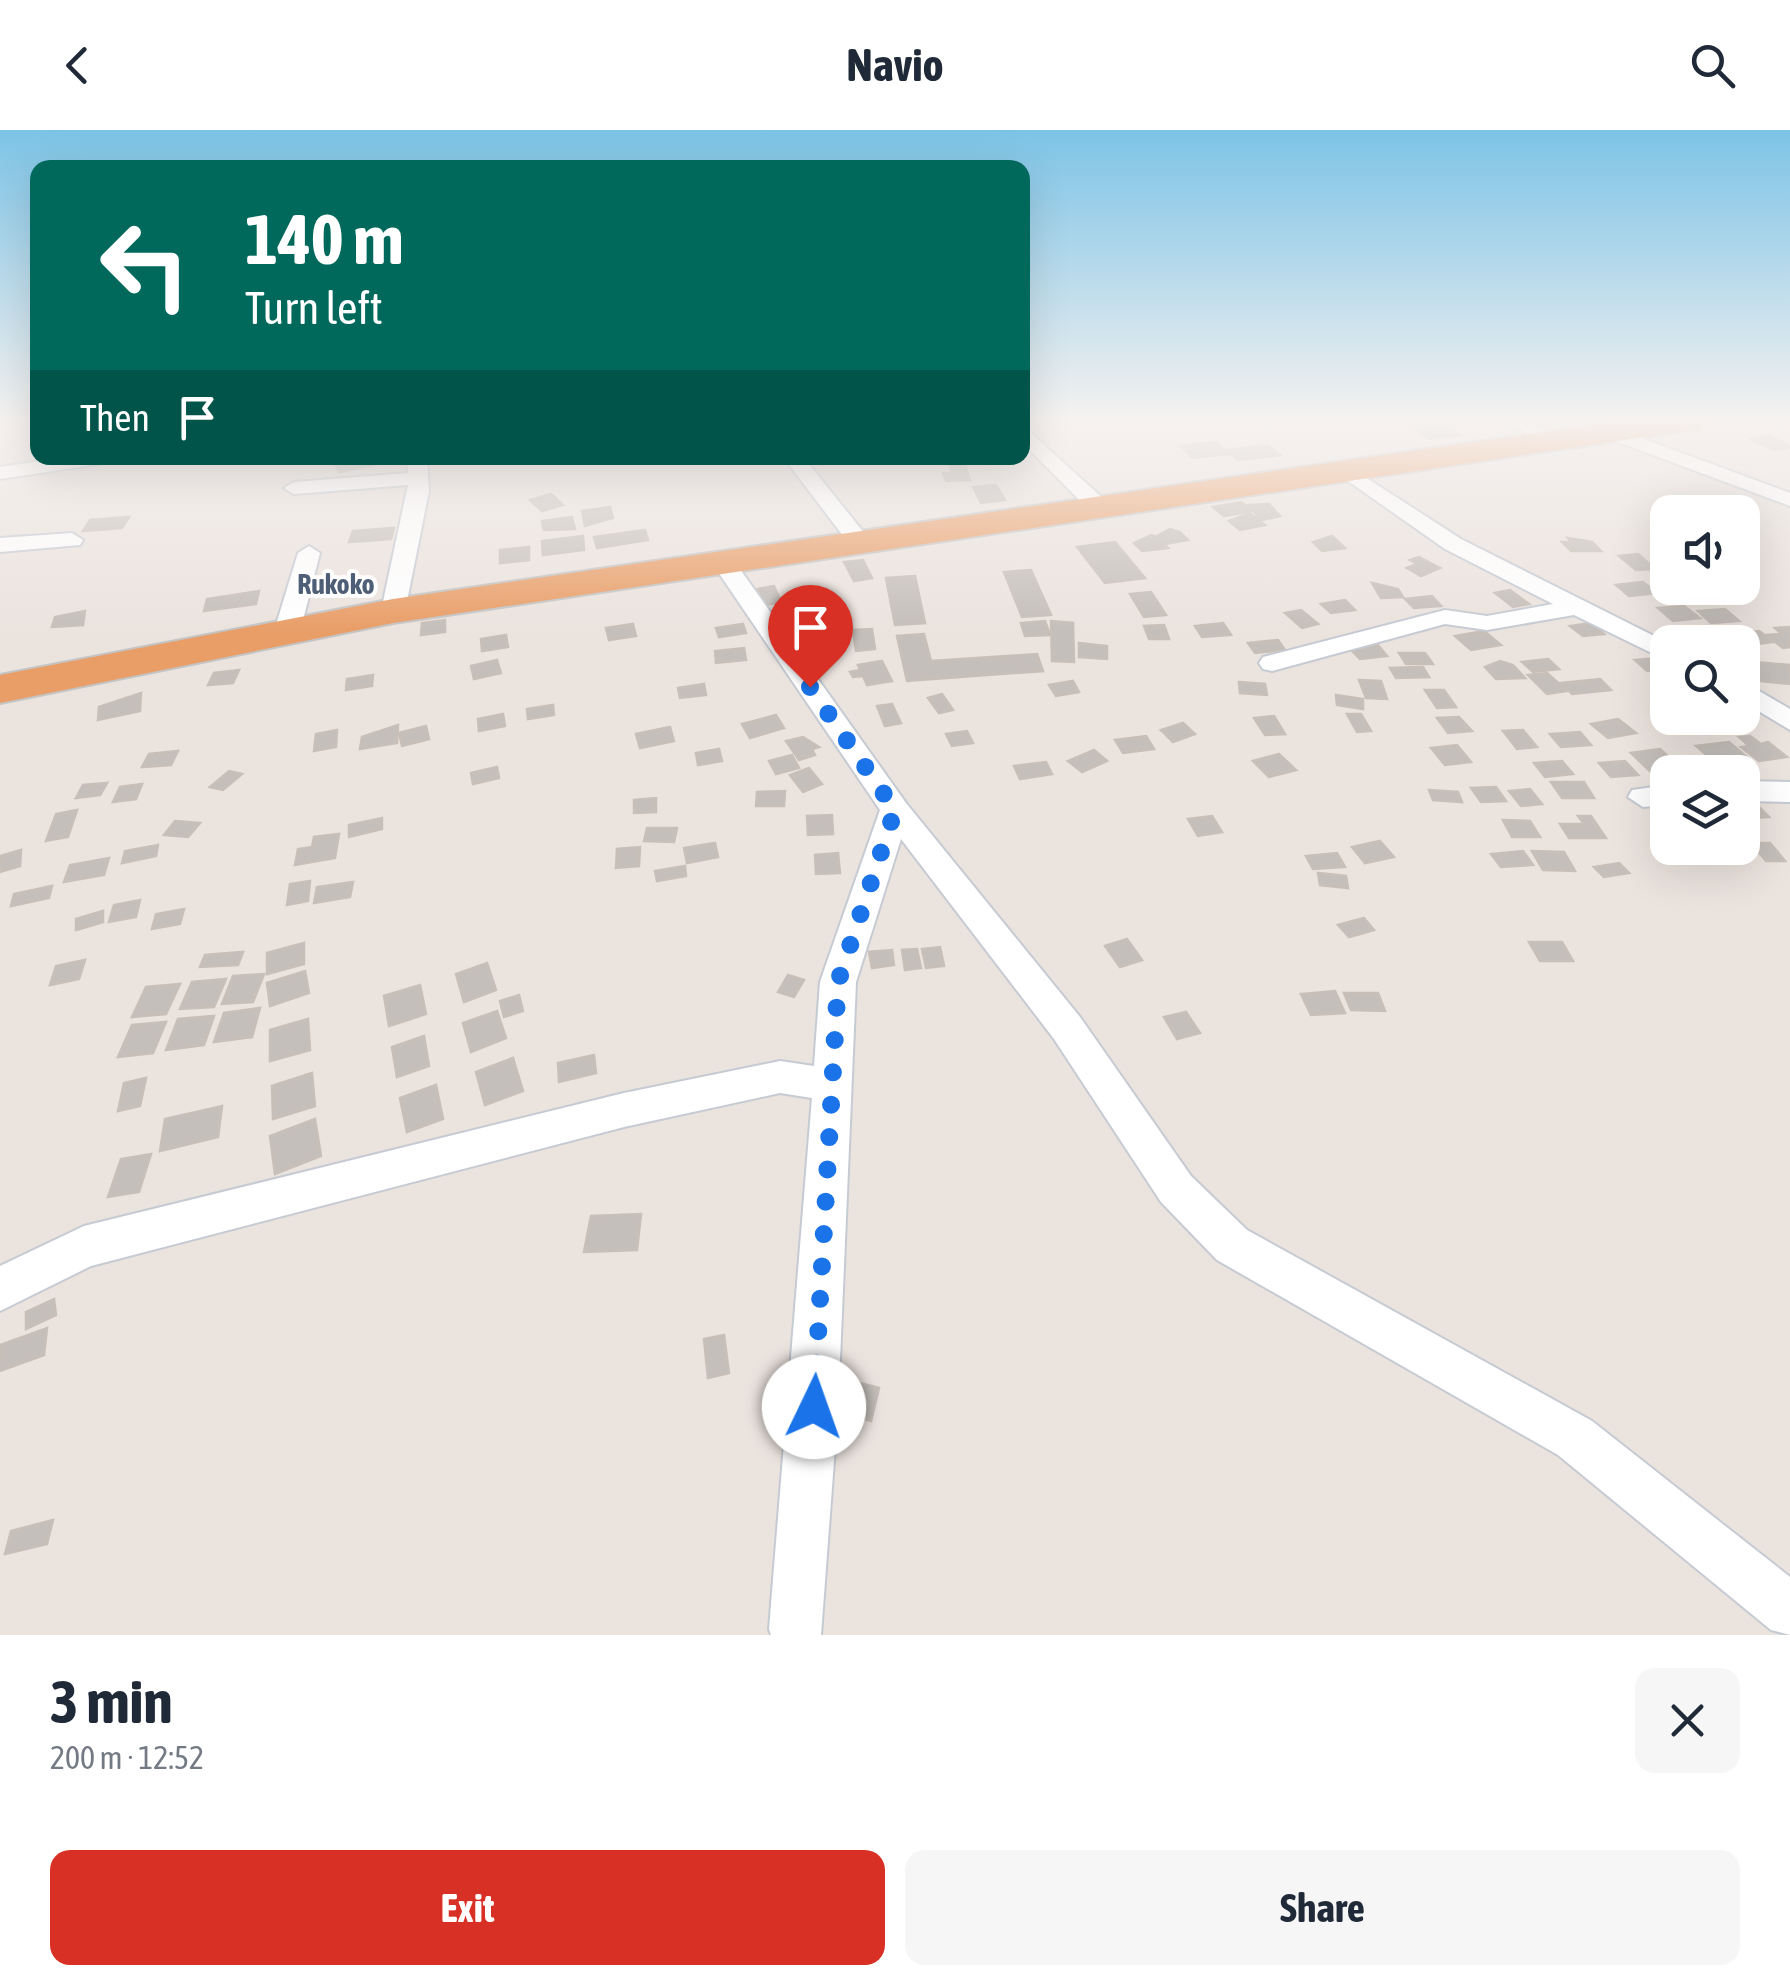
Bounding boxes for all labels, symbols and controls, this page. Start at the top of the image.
icon: back [50,38,105,93]
icon: search [1685,38,1740,93]
text: Navio [846,39,944,91]
text: 140 m [245,199,404,279]
icon: left [80,200,210,330]
text: Turn left [245,282,383,334]
icon: arrive [170,390,225,445]
text: Then [80,396,150,439]
map controls [1650,495,1760,865]
button: sound [1650,495,1760,605]
district label: Rukoko [297,568,375,600]
pin [768,585,853,688]
icon: arrive [783,600,838,655]
button: search [1650,625,1760,735]
button: layers [1650,755,1760,865]
position arrow [762,1355,866,1459]
text: 3 min [50,1667,173,1736]
button: close [1635,1668,1740,1773]
text: 200 m · 12:52 [50,1739,204,1776]
button: Exit [50,1850,885,1965]
button: Share [905,1850,1740,1965]

